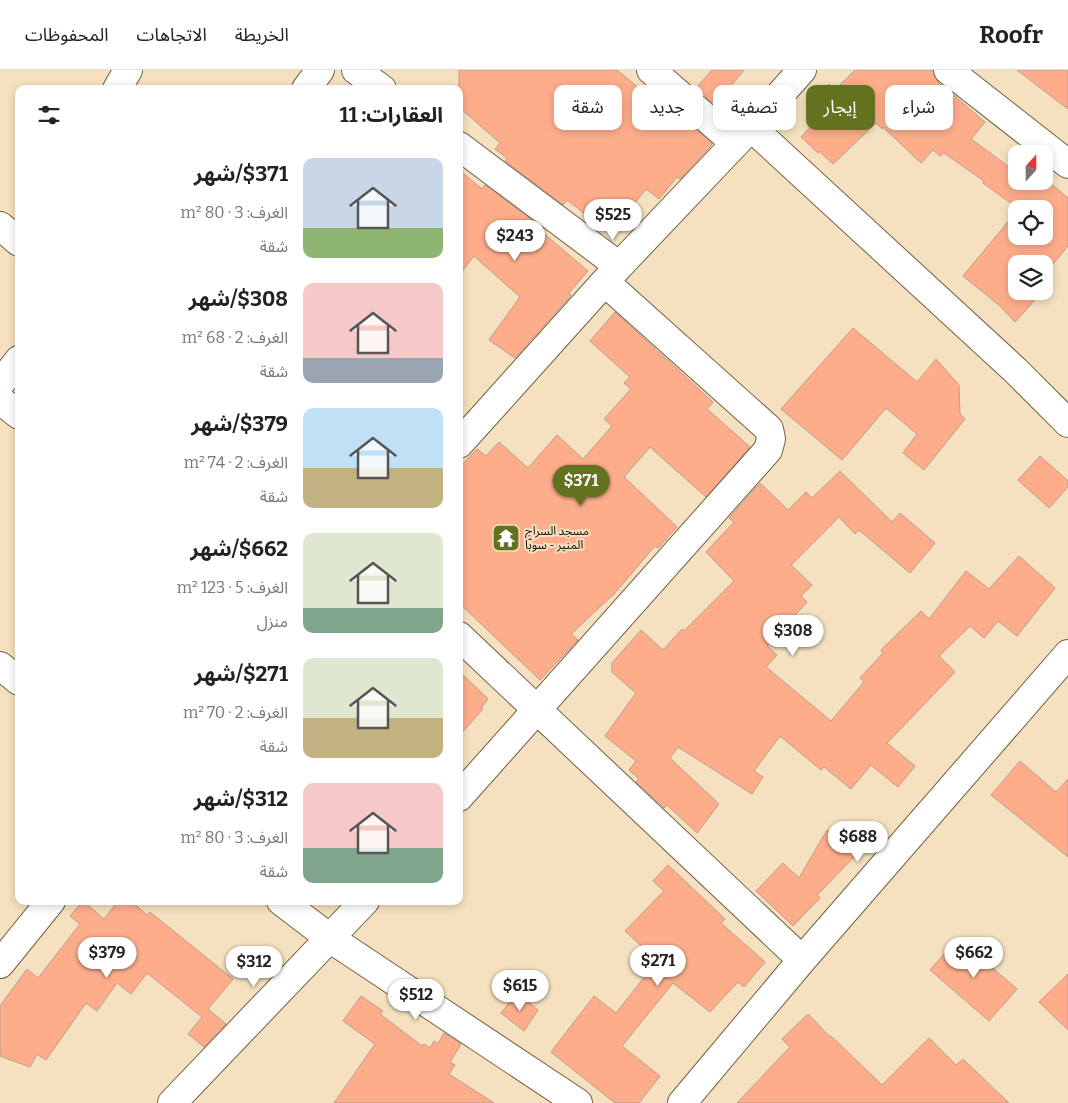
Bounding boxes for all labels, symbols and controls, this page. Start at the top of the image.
text: Roofr [979,21,1043,49]
text: المحفوظات [25,24,109,46]
text: الاتجاهات [137,24,207,46]
text: الخريطة [235,24,289,46]
chip: شقة [554,85,622,130]
chip: جديد [632,85,703,130]
chip: تصفية [713,85,796,130]
chip: إيجار [806,85,875,130]
chip: شراء [885,85,953,130]
icon: filters [35,101,63,129]
text: العقارات: 11 [340,102,443,128]
north arrow [1008,145,1052,190]
map controls [1008,145,1053,300]
text: $371/شهر [194,161,288,187]
icon: home [343,178,403,238]
pin: $525 [583,198,643,241]
button: locate [1008,200,1053,245]
text: الغرف: 3 · 80 m² [181,203,288,222]
text: $525 [595,205,631,224]
pin: $243 [485,220,545,262]
text: $243 [496,226,534,245]
text: شقة [260,237,288,256]
button: layers [1008,255,1053,300]
text: $308/شهر [189,286,288,312]
icon: home [343,303,403,363]
text: الغرف: 2 · 68 m² [182,328,288,347]
text: شقة [260,362,288,381]
text: $379/شهر [191,411,288,437]
icon: home [343,428,403,488]
text: الغرف: 2 · 74 m² [184,453,288,472]
pin: $371 [551,464,611,507]
text: $371 [564,471,598,490]
text: شقة [260,487,288,506]
temple icon: مسجد السراج المنير - سوبا [491,523,521,553]
place label: مسجد السراج المنير - سوبا [525,524,589,552]
text: $662/شهر [190,536,288,562]
icon: home [343,553,403,613]
text: الغرف: 5 · 123 m² [177,578,288,597]
text: منزل [257,612,288,631]
pin: $308 [763,614,823,657]
text: $308 [774,621,812,640]
text: $271/شهر [194,661,288,687]
icon: home [343,678,403,738]
text: الغرف: 2 · 70 m² [183,703,288,722]
text: شقة [260,737,288,756]
text: $312/شهر [194,786,288,812]
icon: home [343,803,403,863]
pin: $688 [828,820,888,863]
text: $688 [839,827,877,846]
text: الغرف: 3 · 80 m² [181,828,288,847]
text: شقة [260,862,288,881]
pin: $379 [77,936,137,979]
pin: $662 [944,936,1004,979]
text: $379 [89,943,125,962]
text: $662 [955,943,993,962]
pin: $271 [628,944,688,987]
pin: $312 [224,946,284,988]
text: $271 [641,951,675,970]
text: $312 [237,952,271,971]
pin: $615 [490,970,550,1012]
text: $615 [503,976,537,995]
pin: $512 [386,978,446,1021]
text: $512 [399,985,433,1004]

